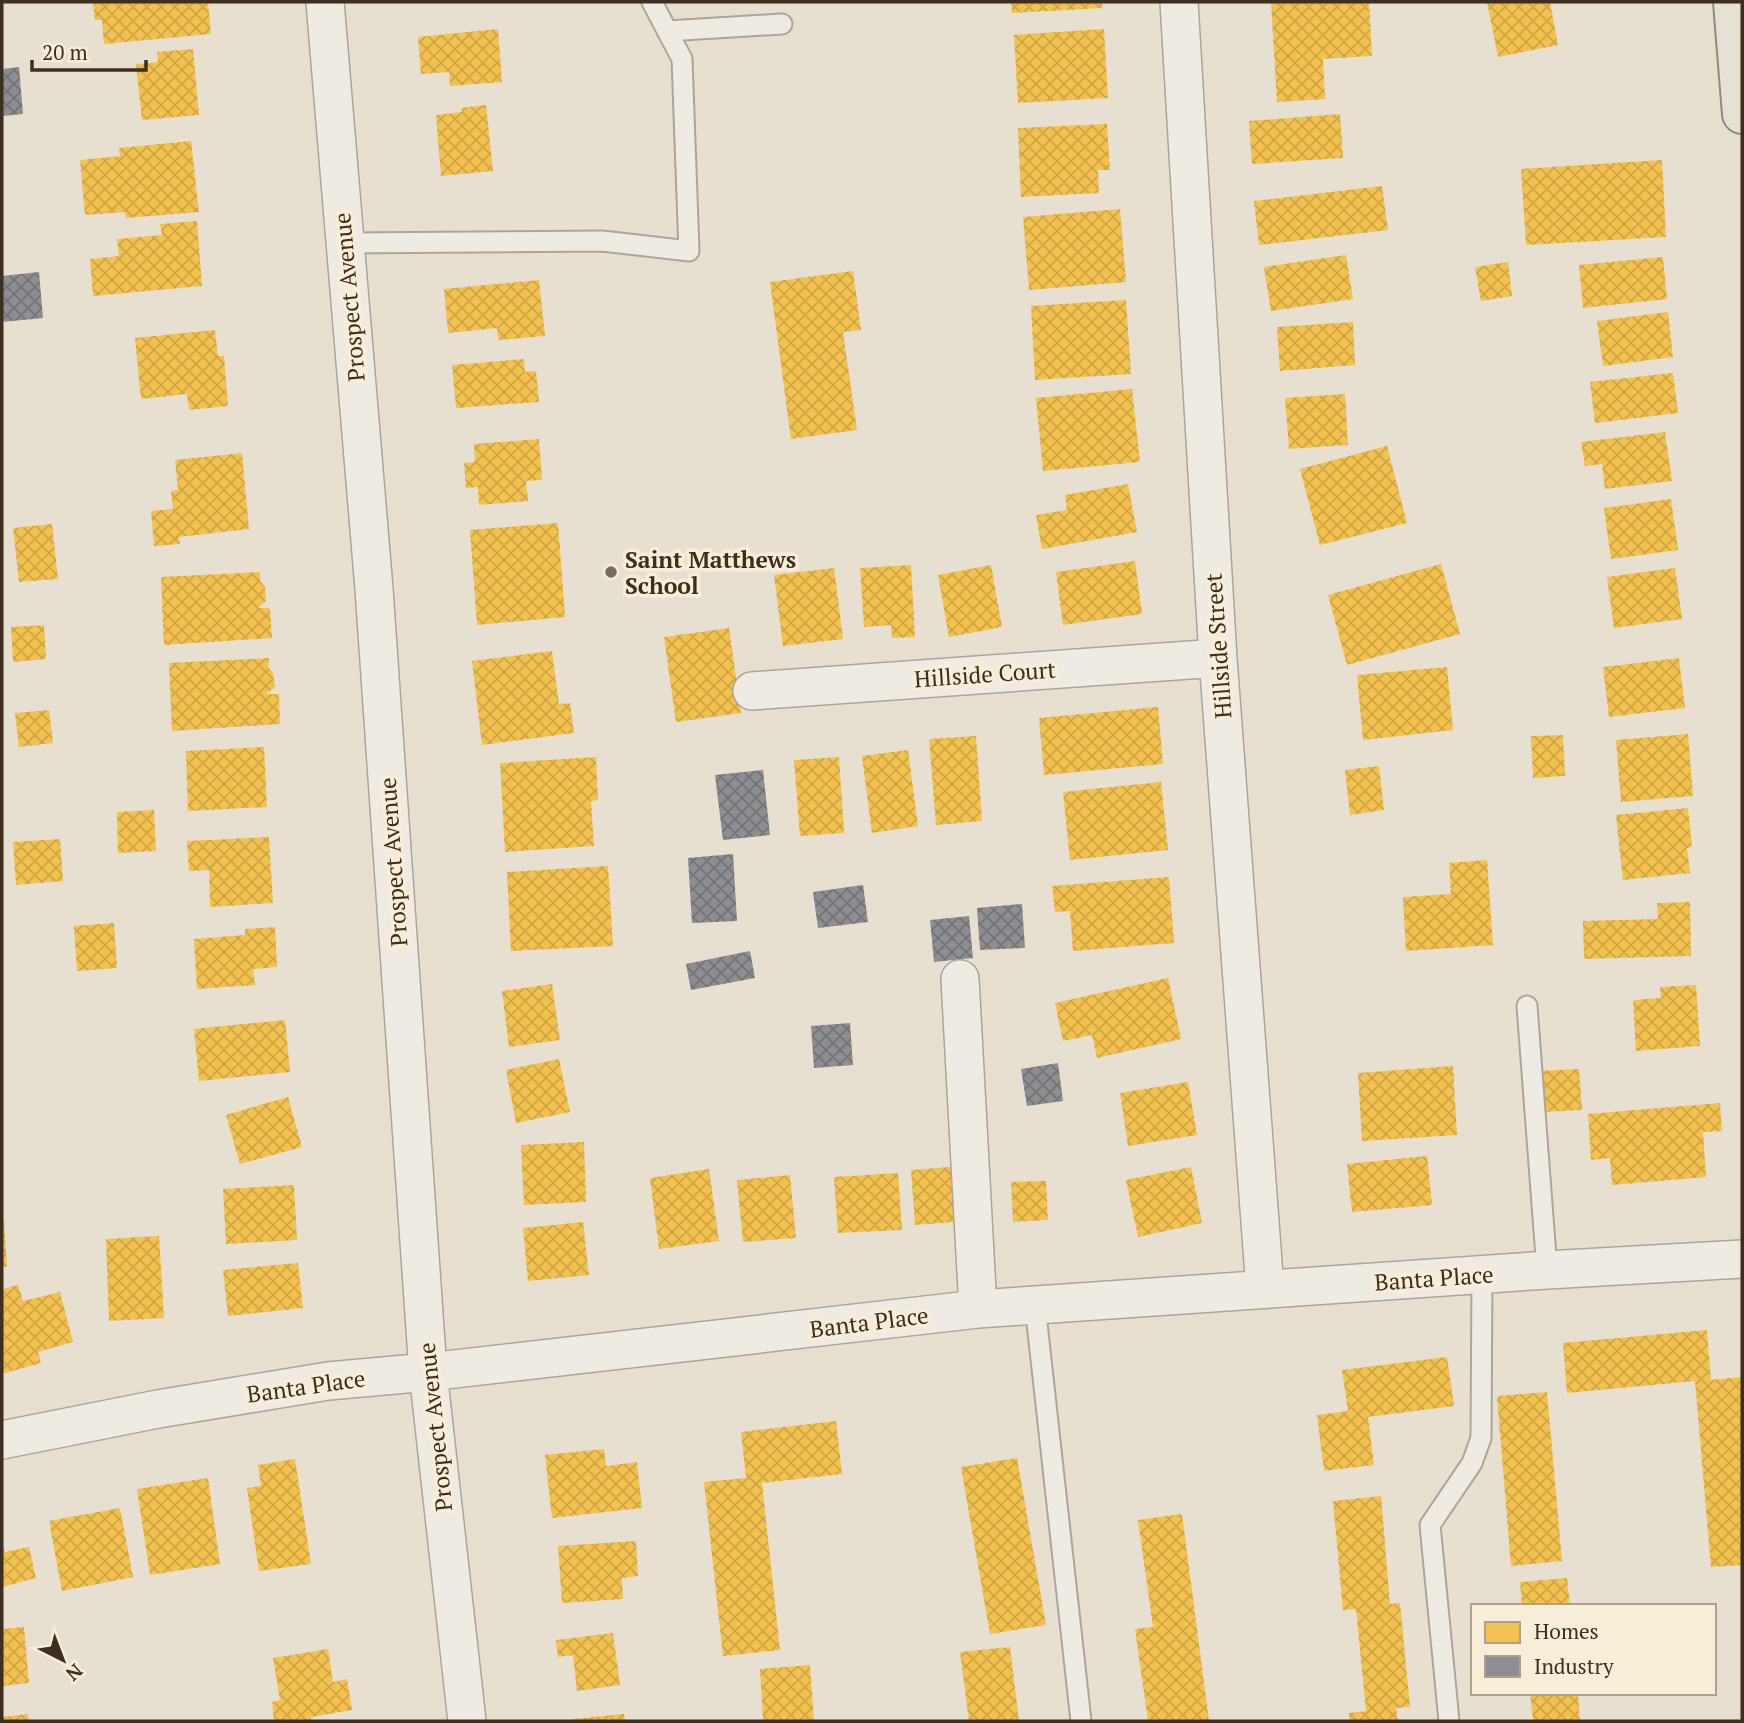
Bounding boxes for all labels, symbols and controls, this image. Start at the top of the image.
scale bar [32,28,145,72]
text: 20 m [42,38,88,66]
street label: Prospect Avenue [326,211,372,383]
place label: Saint Matthews School [625,544,796,601]
marker: Saint Matthews School [603,564,619,580]
street label: Hillside Street [1197,572,1239,720]
street label: Hillside Court [913,654,1057,694]
street label: Prospect Avenue [372,776,414,948]
street label: Banta Place [1373,1258,1495,1298]
street label: Banta Place [808,1299,930,1345]
street label: Prospect Avenue [411,1341,459,1513]
street label: Banta Place [245,1362,367,1410]
legend [1471,1604,1716,1695]
text: Homes [1534,1617,1599,1645]
north arrow [28,1625,98,1695]
text: Industry [1534,1652,1614,1680]
text: N [61,1659,88,1688]

